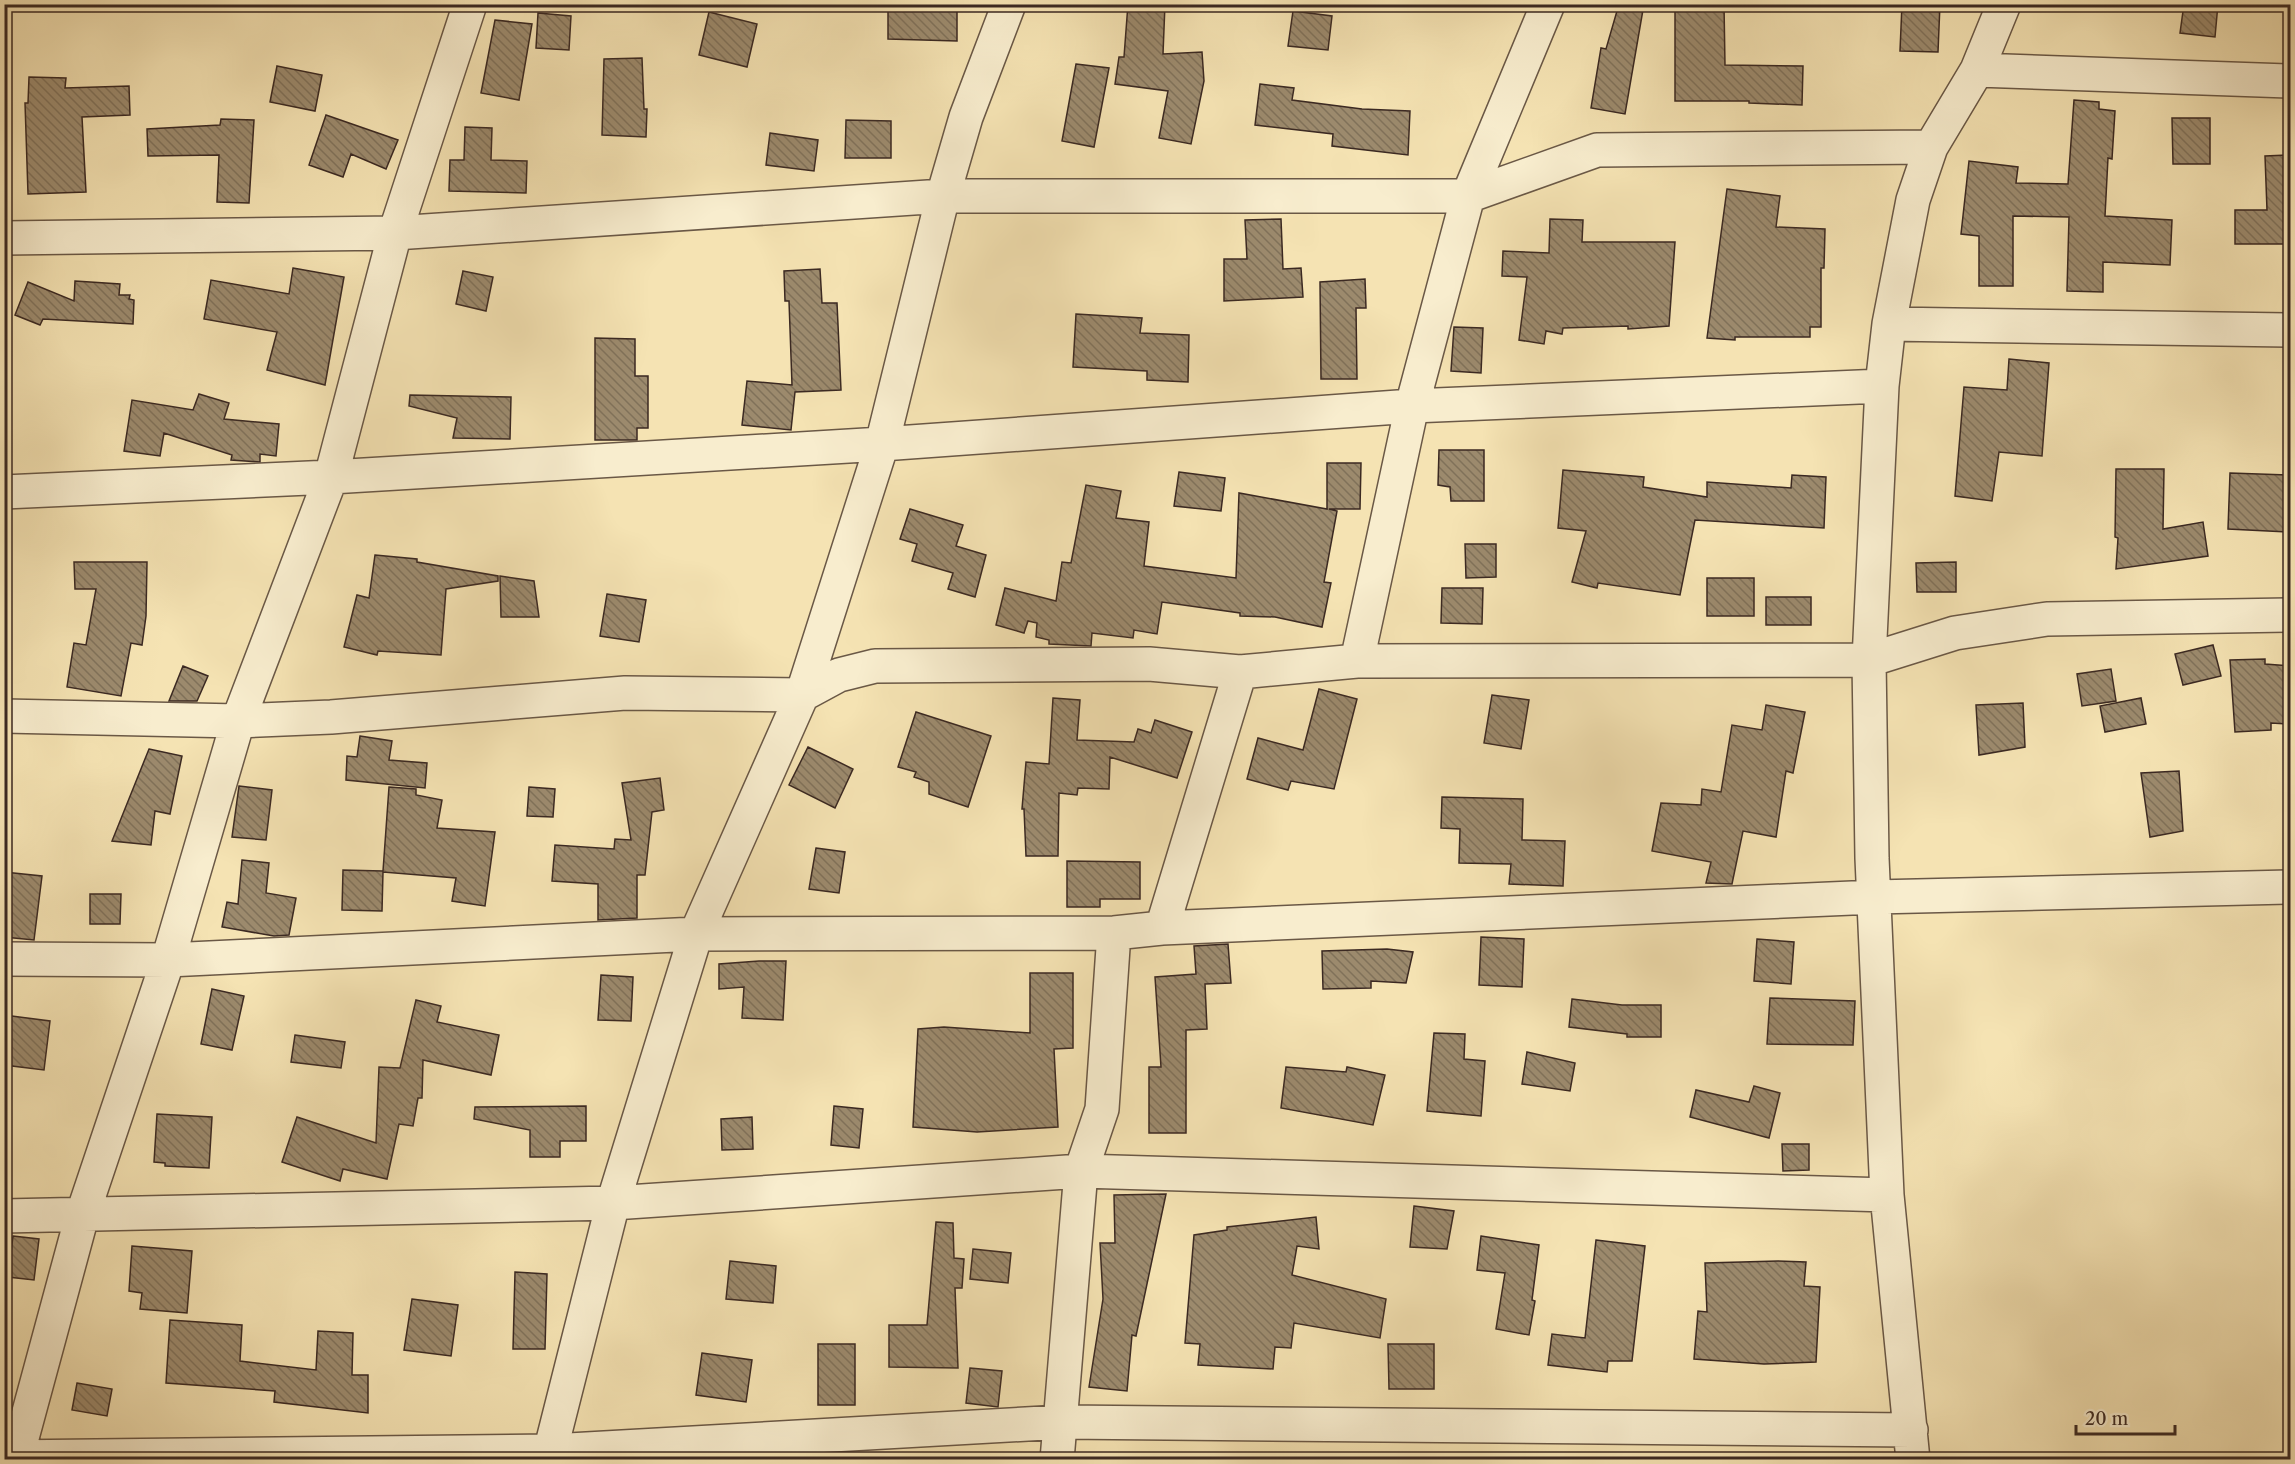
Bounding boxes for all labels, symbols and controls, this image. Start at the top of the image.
scale bar [2076,1398,2175,1436]
text: 20 m [2085,1408,2129,1430]

